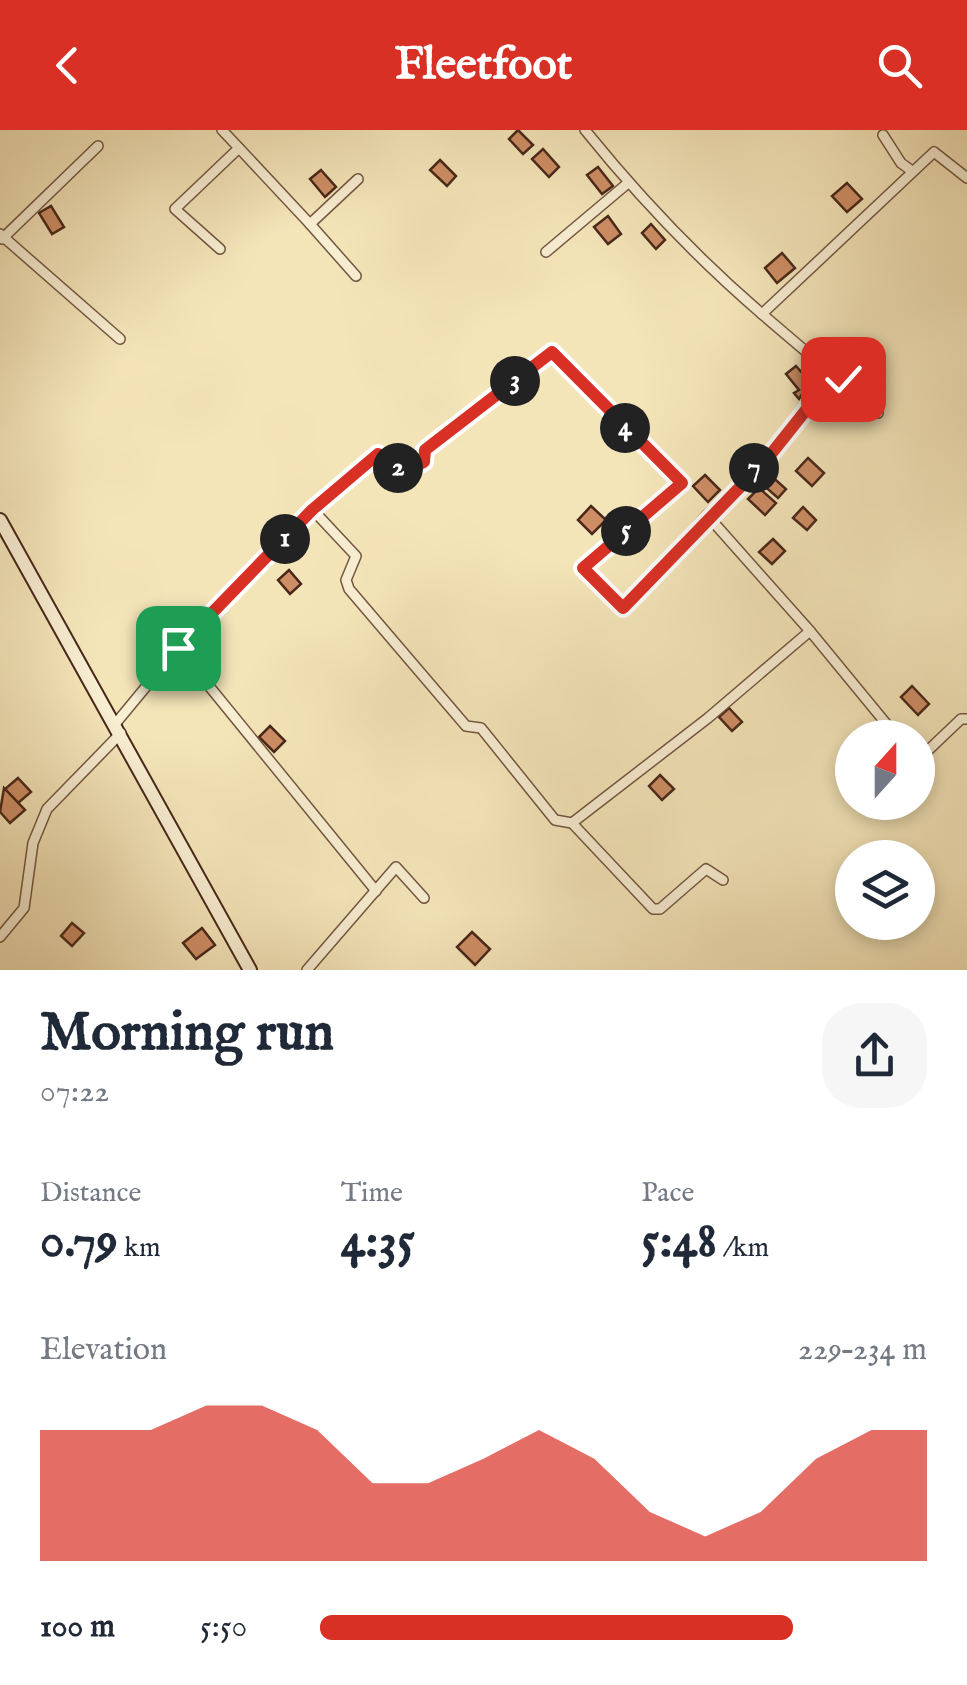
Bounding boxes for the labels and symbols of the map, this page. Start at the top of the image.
pin [801,337,886,422]
pin: 3 [490,356,540,406]
pin: 4 [600,403,650,453]
pin: 2 [373,443,423,493]
pin: 7 [729,443,779,493]
pin: 5 [601,506,651,556]
pin: 1 [260,514,310,564]
pin [136,606,221,691]
north arrow [835,720,935,820]

